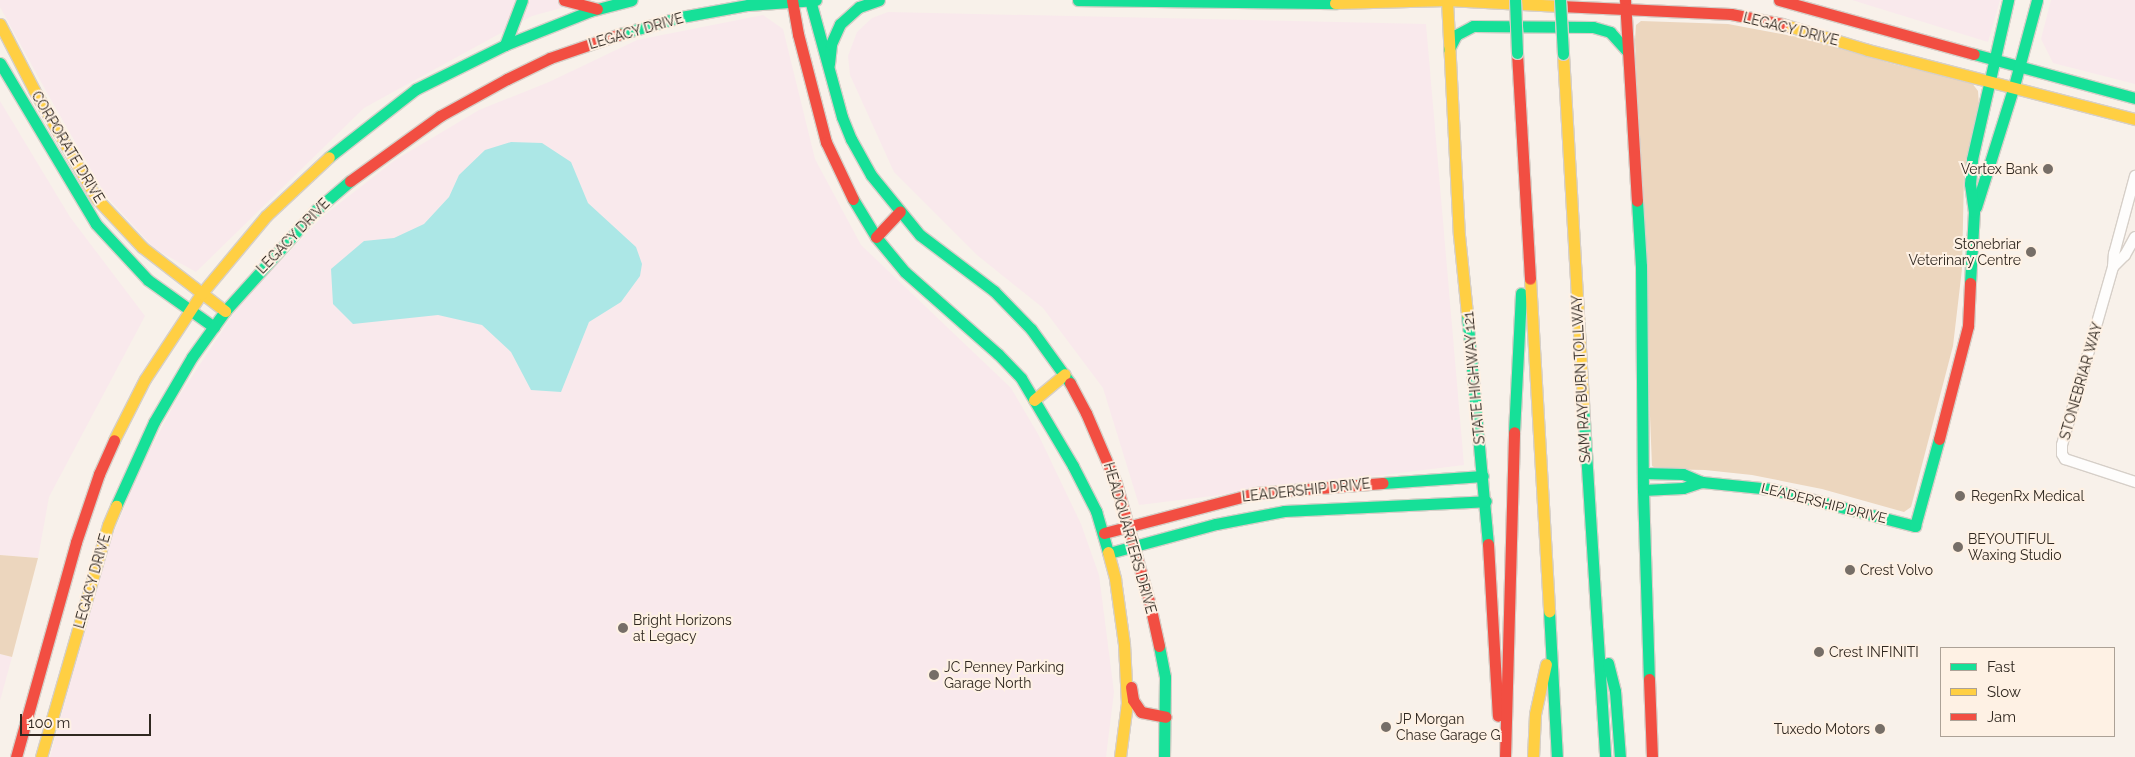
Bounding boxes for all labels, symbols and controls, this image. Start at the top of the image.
street label: LEGACY DRIVE [586,9,686,53]
street label: LEGACY DRIVE [1741,9,1841,49]
street label: CORPORATE DRIVE [28,88,108,206]
place label: Vertex Bank [1961,161,2038,177]
marker: Vertex Bank [2042,163,2054,175]
street label: LEGACY DRIVE [253,195,333,277]
place label: Stonebriar Veterinary Centre [1908,236,2021,268]
marker: Stonebriar Veterinary Centre [2025,246,2037,258]
street label: SAM RAYBURN TOLLWAY [1568,294,1594,464]
street label: STATE HIGHWAY 121 [1460,311,1488,445]
street label: STONEBRIAR WAY [2056,320,2106,442]
street label: HEADQUARTERS DRIVE [1100,461,1160,615]
street label: LEADERSHIP DRIVE [1241,475,1371,505]
street label: LEADERSHIP DRIVE [1759,479,1889,527]
place label: RegenRx Medical [1971,488,2084,504]
marker: RegenRx Medical [1953,489,1967,503]
street label: LEGACY DRIVE [70,531,114,631]
place label: BEYOUTIFUL Waxing Studio [1968,531,2061,564]
marker: BEYOUTIFUL Waxing Studio [1952,541,1964,553]
place label: Crest Volvo [1860,562,1934,578]
marker: Crest Volvo [1844,564,1856,576]
place label: Bright Horizons at Legacy [633,612,732,644]
marker: Bright Horizons at Legacy [617,622,629,634]
place label: Crest INFINITI [1829,644,1919,660]
marker: Crest INFINITI [1813,646,1825,658]
legend [1940,647,2115,737]
text: Fast [1987,658,2015,676]
place label: JC Penney Parking Garage North [944,659,1065,692]
marker: JC Penney Parking Garage North [928,669,940,681]
text: Slow [1987,683,2021,701]
scale bar [22,704,154,736]
text: Jam [1987,708,2016,726]
place label: JP Morgan Chase Garage G [1396,711,1501,744]
text: 100 m [28,714,70,732]
marker: JP Morgan Chase Garage G [1380,721,1392,733]
place label: Tuxedo Motors [1774,721,1870,737]
marker: Tuxedo Motors [1874,723,1886,735]

